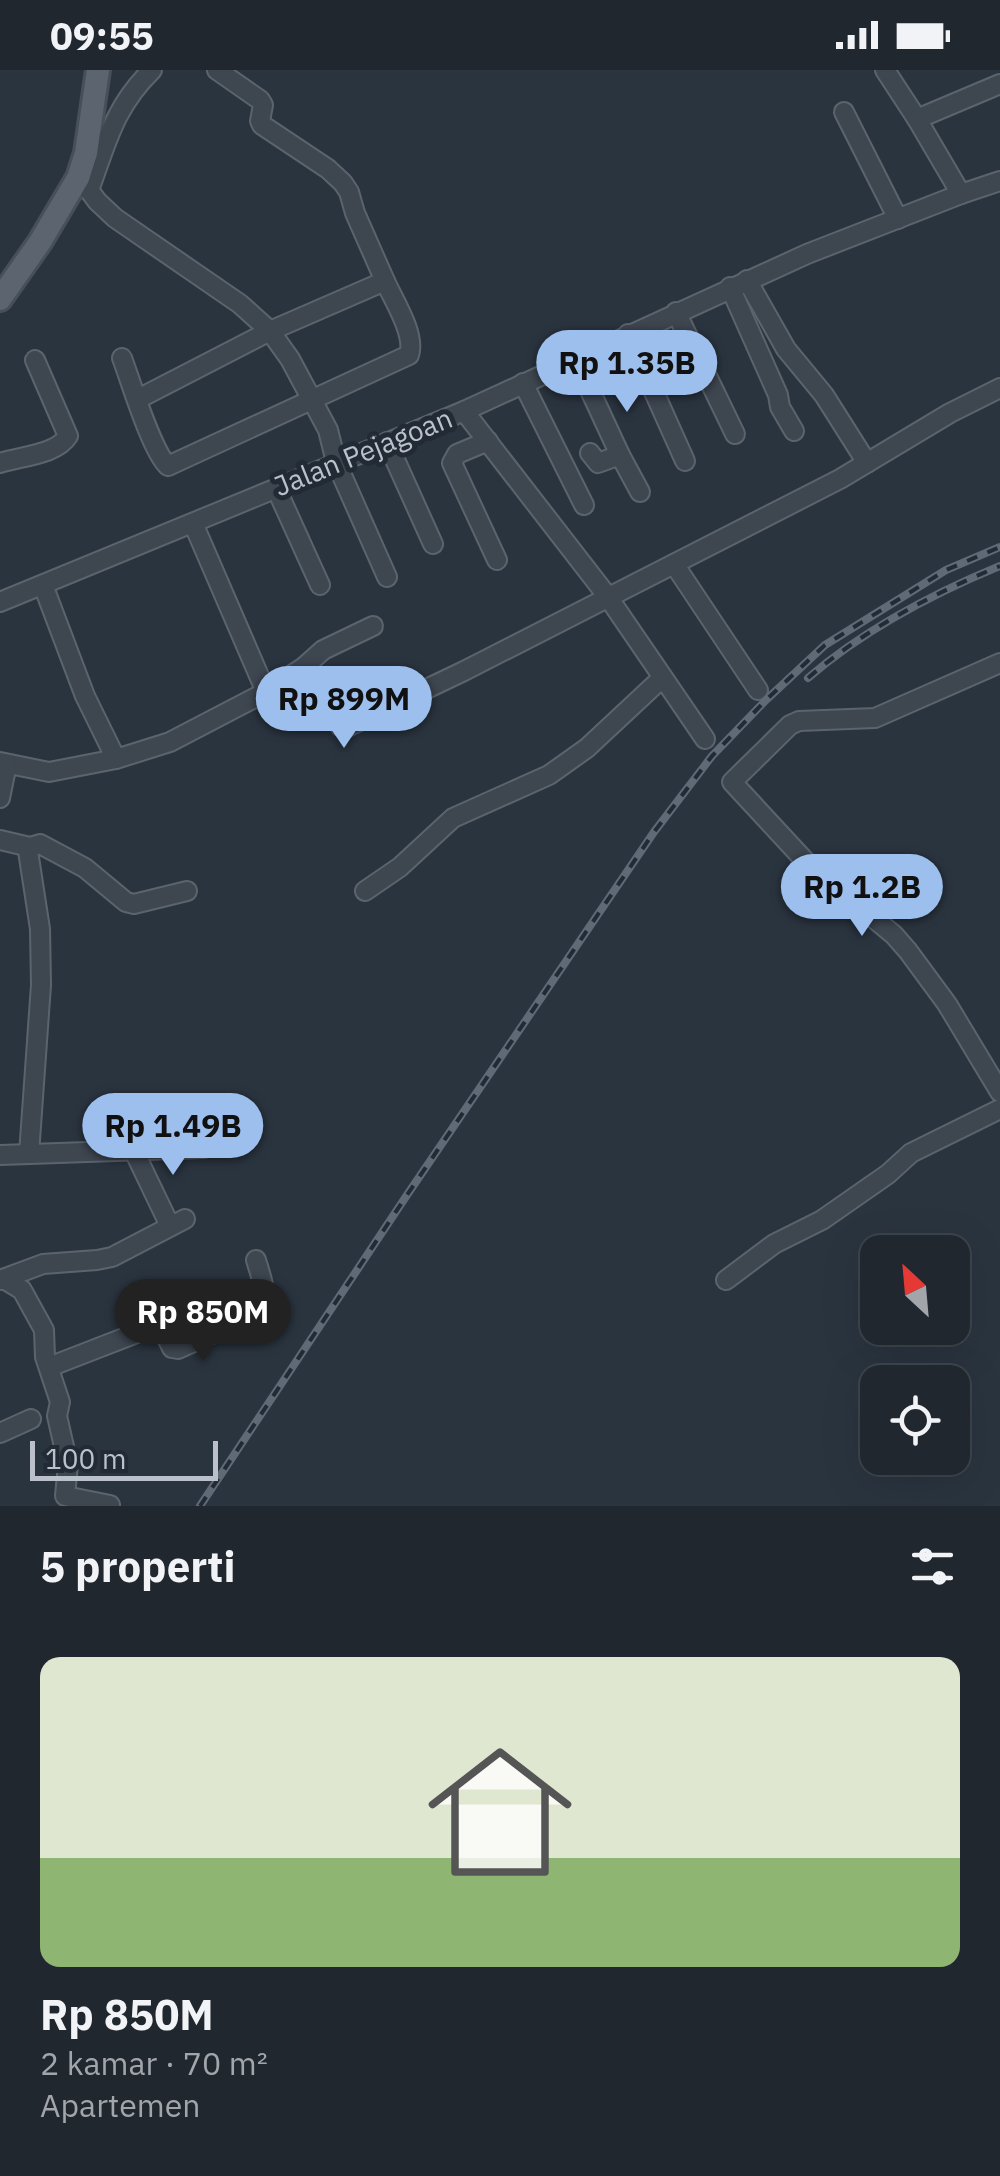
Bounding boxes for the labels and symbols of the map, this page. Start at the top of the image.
pin: Rp 1.35B [524,330,730,415]
street label: Jalan Pejagoan [268,399,457,504]
pin: Rp 899M [252,666,436,751]
pin: Rp 1.2B [770,854,954,939]
pin: Rp 1.49B [70,1093,276,1178]
north arrow [860,1235,970,1345]
pin: Rp 850M [111,1279,295,1364]
scale bar [30,1436,218,1480]

